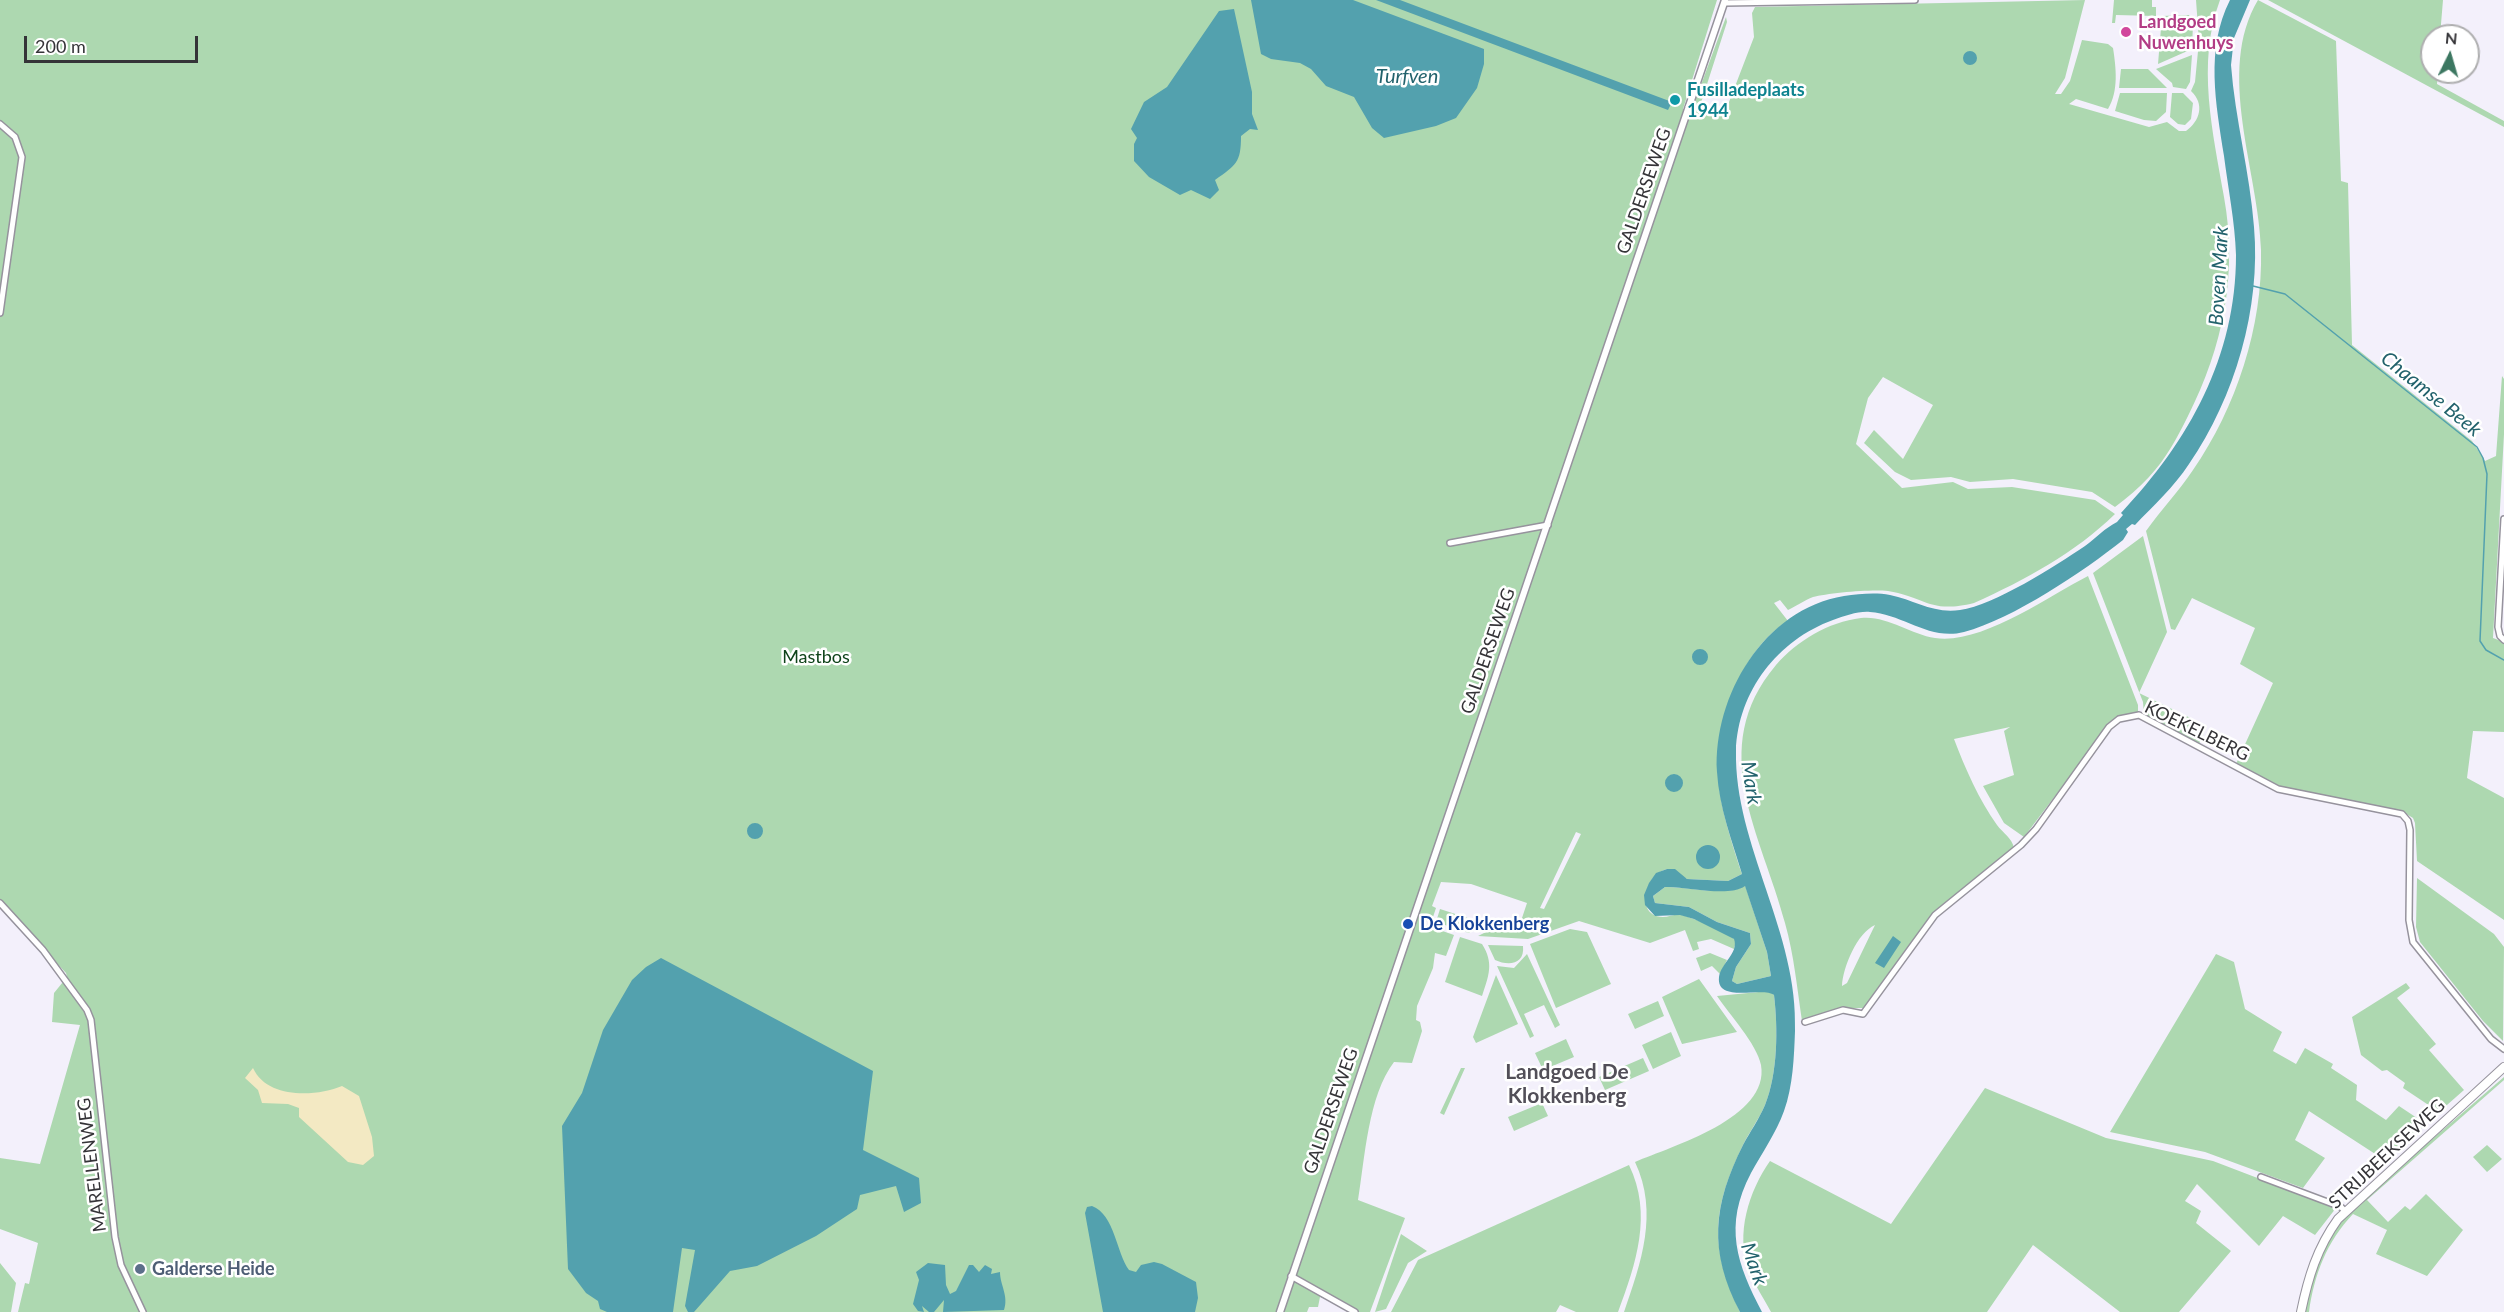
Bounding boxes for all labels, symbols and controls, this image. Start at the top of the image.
place label: Landgoed Nuwenhuys [2138,11,2233,54]
scale bar [27,24,201,62]
north arrow [2420,24,2480,84]
marker: Landgoed Nuwenhuys [2119,25,2133,39]
text: N [2444,28,2458,48]
text: 200 m [35,35,86,57]
water label: Turfven [1376,65,1438,89]
place label: Fusilladeplaats 1944 [1687,79,1805,122]
marker: Fusilladeplaats 1944 [1668,93,1682,107]
street label: GALDERSEWEG [1612,125,1676,257]
water label: Boven Mark [2204,226,2234,326]
water label: Chaamse Beek [2376,346,2486,442]
street label: GALDERSEWEG [1456,585,1520,717]
park label: Mastbos [782,646,850,668]
street label: KOEKELBERG [2141,696,2253,766]
water label: Mark [1736,760,1766,806]
place label: De Klokkenberg [1420,913,1549,935]
marker: De Klokkenberg [1401,917,1415,931]
street label: GALDERSEWEG [1299,1045,1363,1177]
district label: Landgoed De Klokkenberg [1505,1059,1629,1109]
street label: STRIJBEEKSEWEG [2325,1095,2449,1213]
street label: MARELLENWEG [73,1097,111,1233]
water label: Mark [1736,1240,1772,1288]
place label: Galderse Heide [152,1258,275,1280]
marker: Galderse Heide [133,1262,147,1276]

